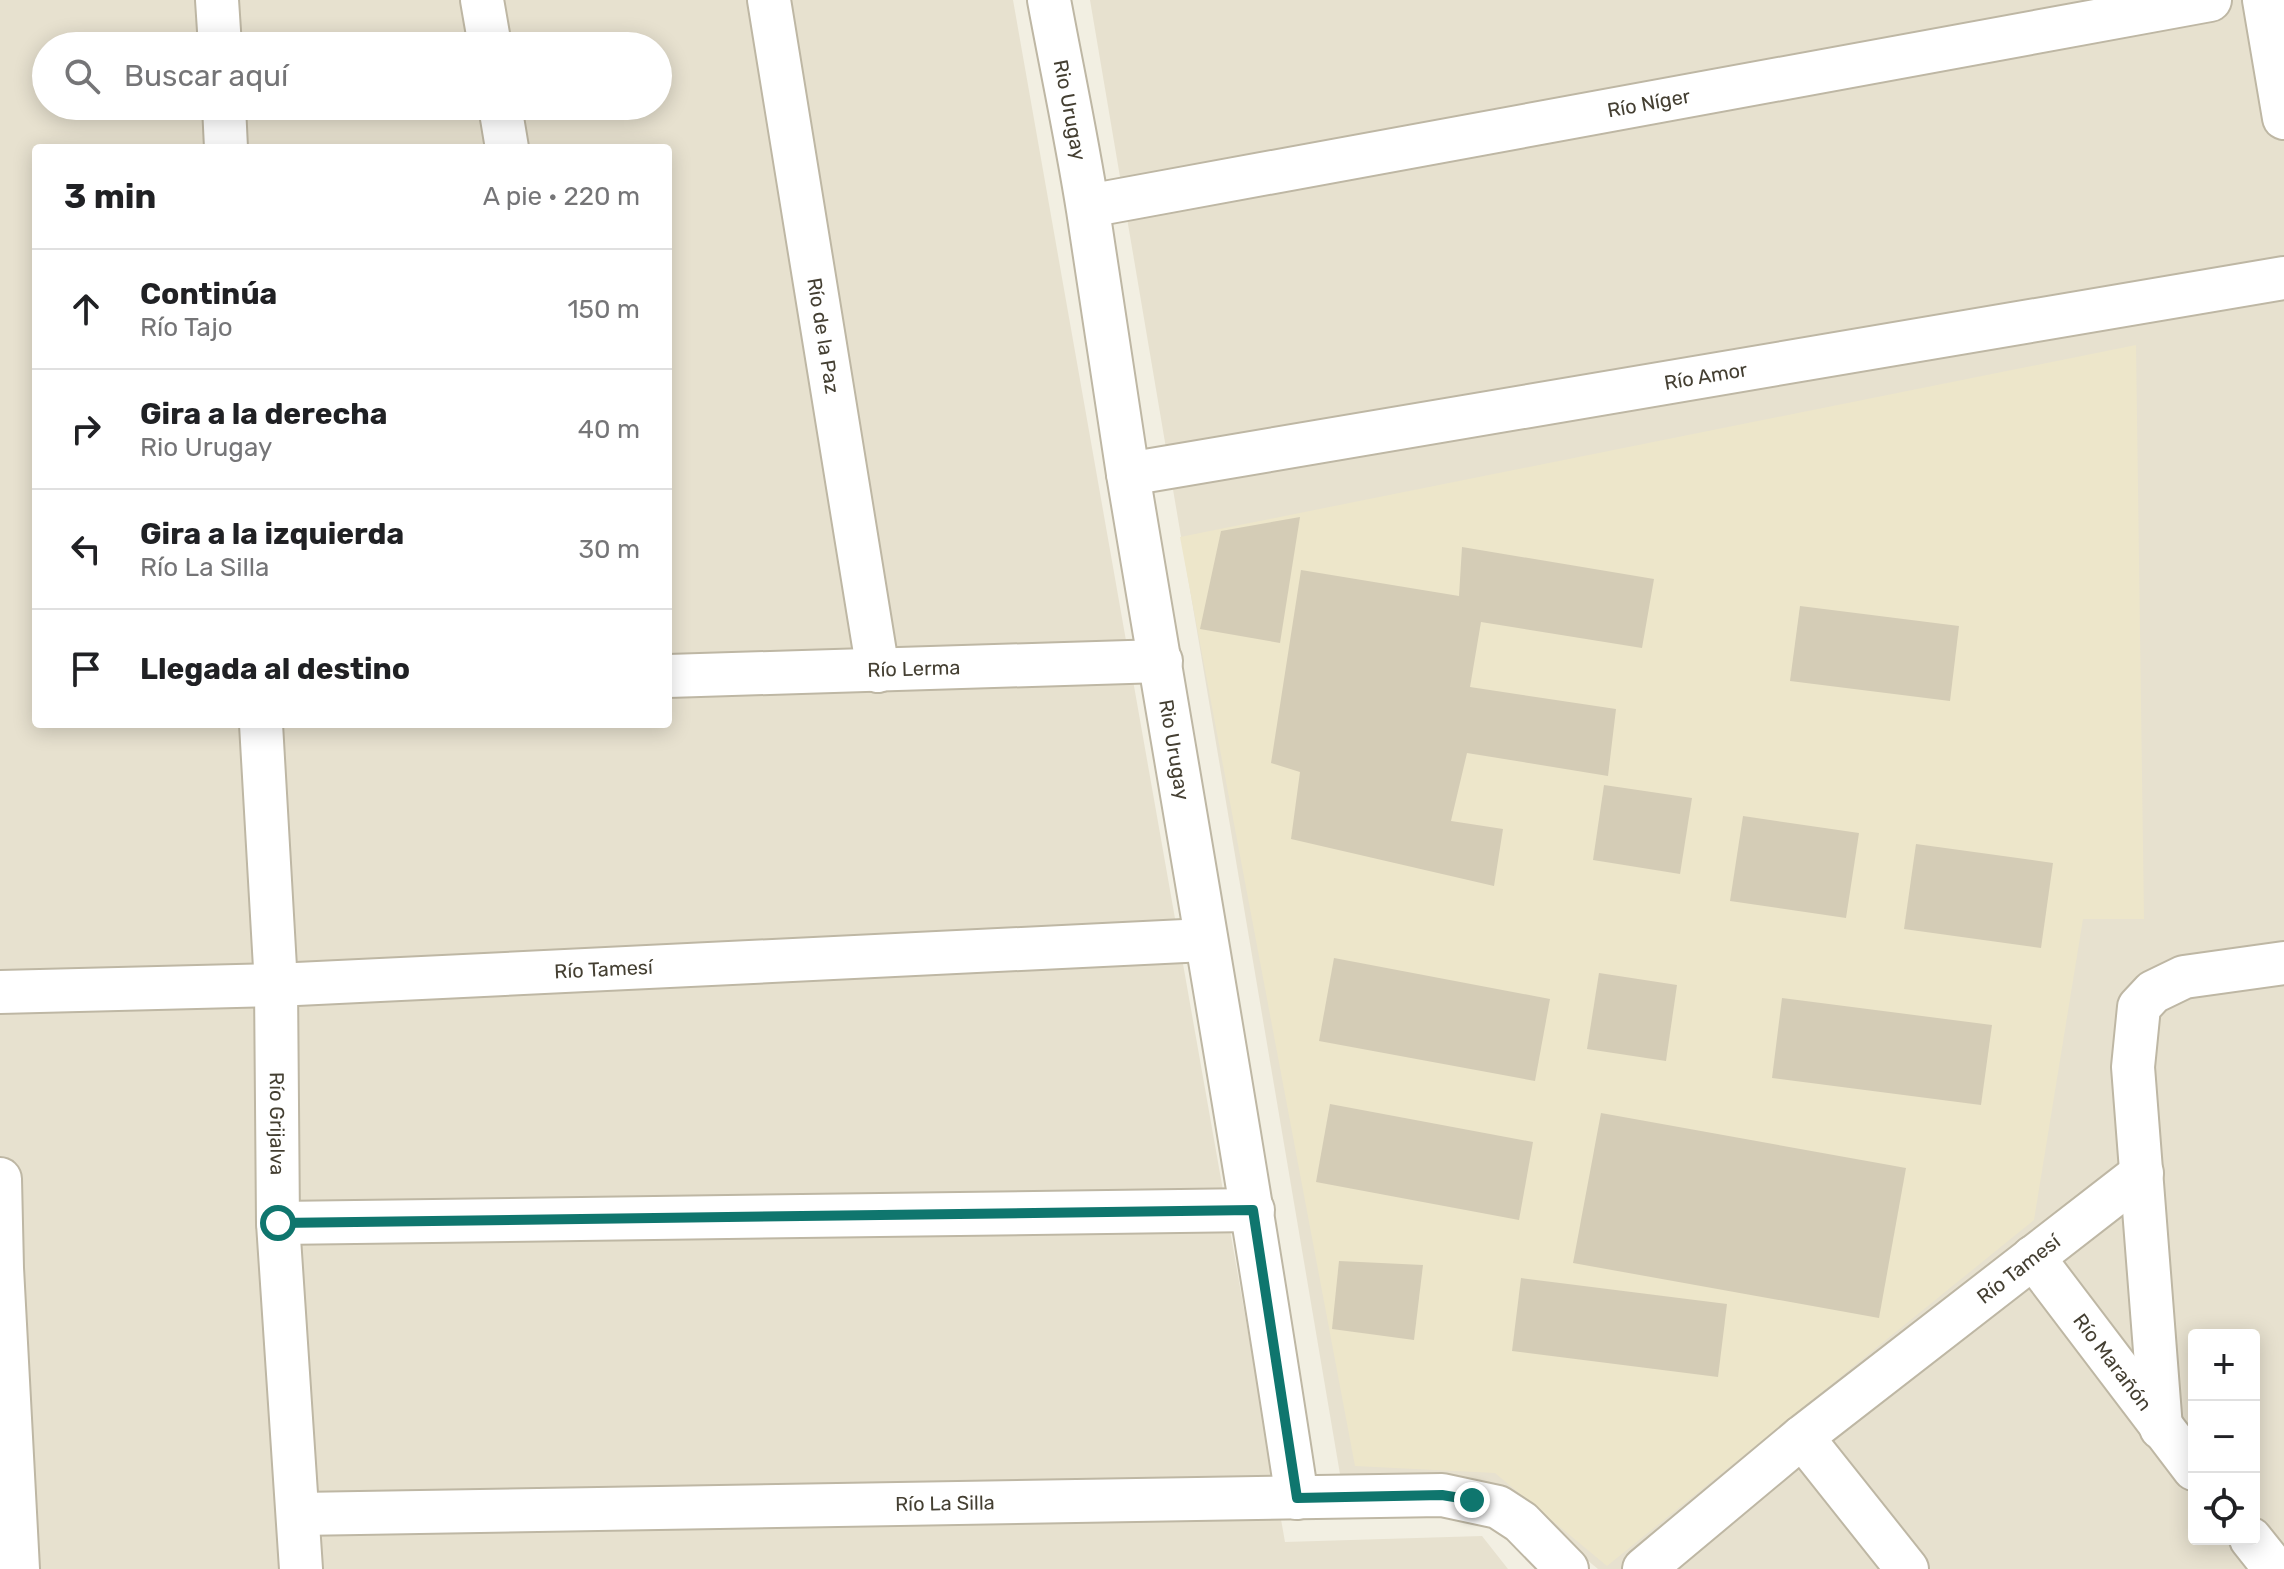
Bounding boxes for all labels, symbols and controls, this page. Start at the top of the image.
search box [32,32,672,120]
icon: search [60,54,104,98]
text: Buscar aquí [124,58,288,94]
street label: Rio Urugay [1049,58,1091,162]
street label: Río Níger [1605,84,1692,122]
text: 3 min [64,176,156,217]
text: A pie · 220 m [483,181,640,212]
text: Continúa [140,276,277,312]
street label: Río de la Paz [802,276,845,395]
icon: ahead [64,287,108,331]
text: 150 m [567,294,640,325]
text: Río Tajo [140,312,233,343]
street label: Río Amor [1662,357,1750,395]
text: Gira a la derecha [140,396,387,432]
icon: right [64,407,108,451]
text: 40 m [578,414,640,445]
text: Rio Urugay [140,432,272,463]
text: Gira a la izquierda [140,516,404,552]
icon: left [64,527,108,571]
text: 30 m [578,534,640,565]
text: Río La Silla [140,552,269,583]
icon: arrive [64,647,108,691]
text: Llegada al destino [140,651,410,687]
street label: Río Lerma [867,655,961,682]
street label: Rio Urugay [1154,697,1195,802]
street label: Río Tamesí [554,955,655,984]
street label: Río Grijalva [265,1072,290,1175]
route start [260,1205,296,1241]
street label: Río Tamesí [1972,1228,2066,1309]
street label: Río Marañón [2068,1309,2157,1415]
map controls [2188,1329,2260,1545]
button: + [2188,1329,2260,1401]
button: − [2188,1401,2260,1473]
button: locate [2188,1473,2260,1545]
route end [1454,1482,1490,1518]
street label: Río La Silla [895,1490,995,1516]

